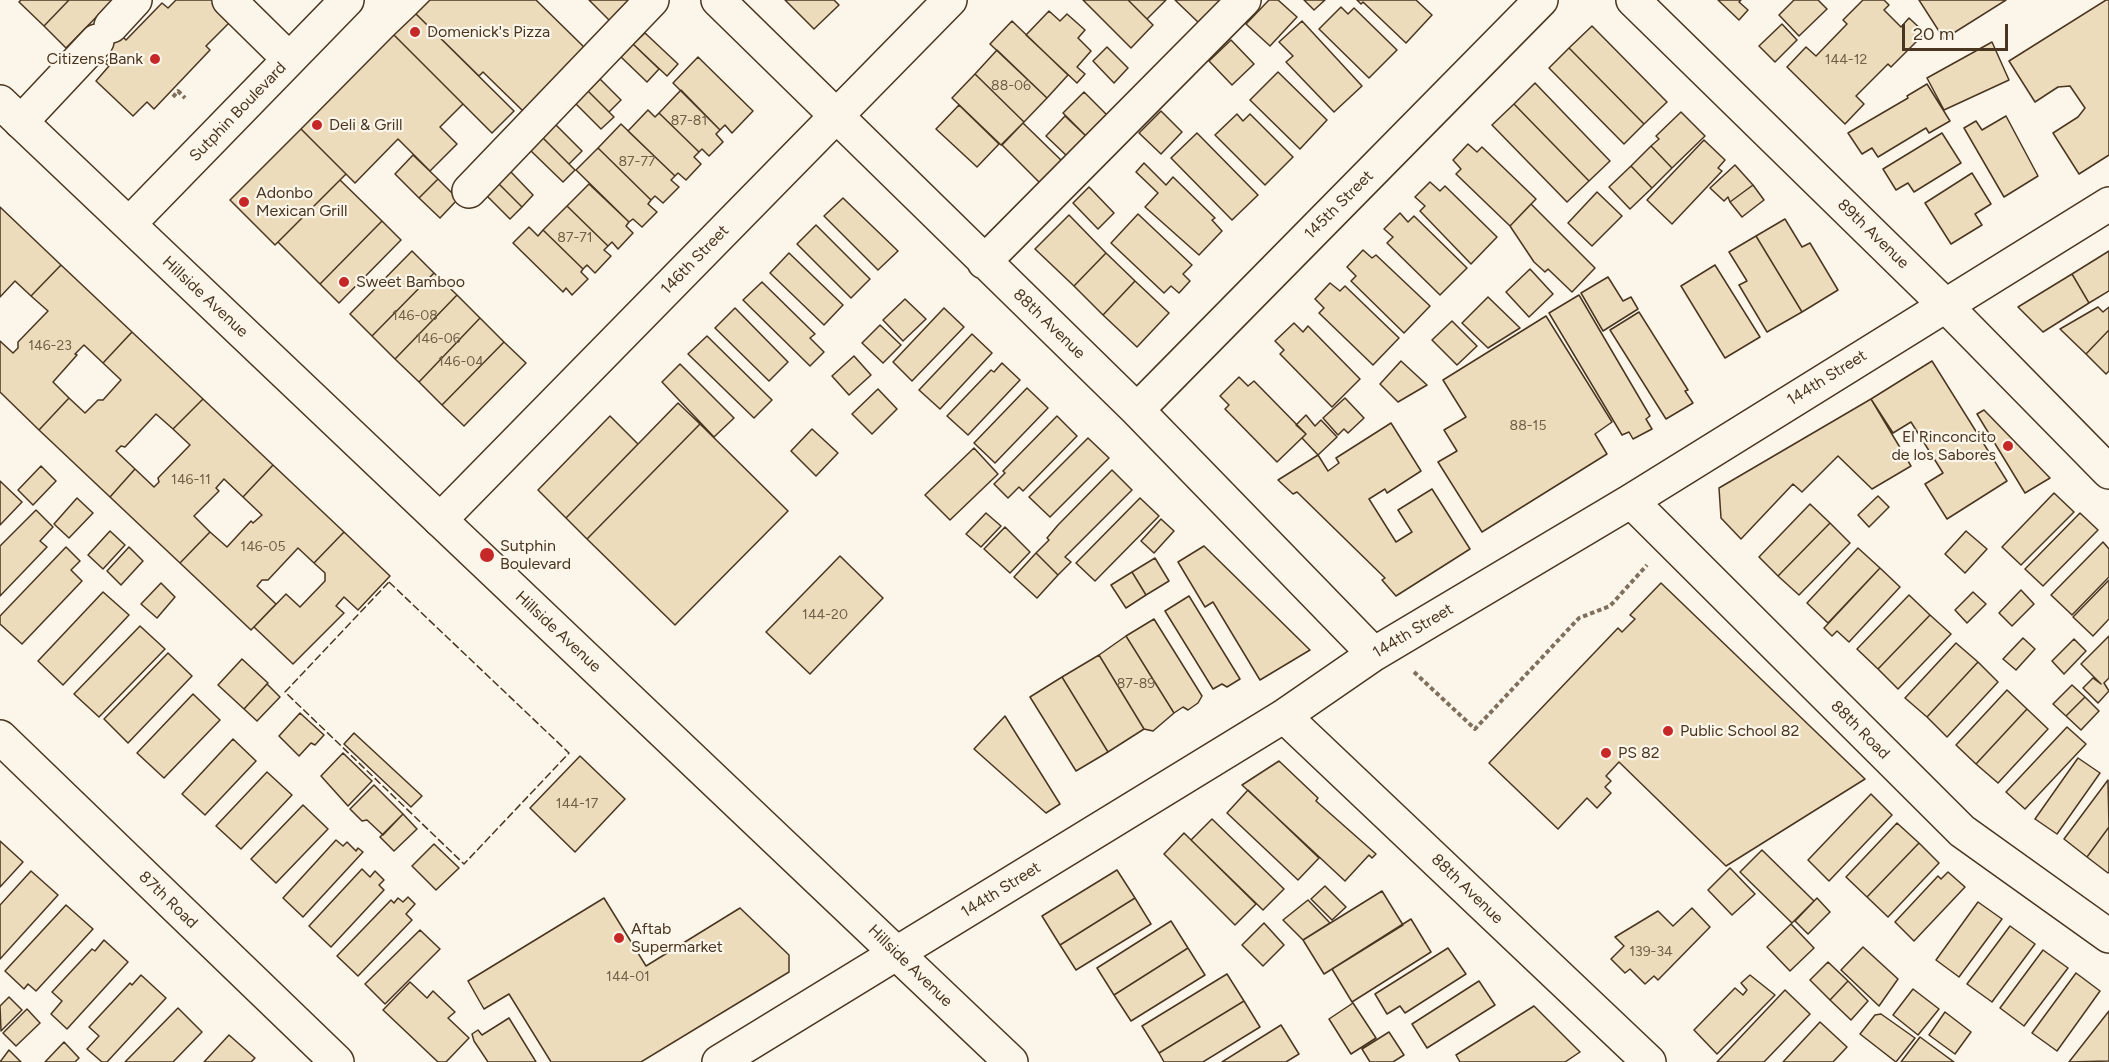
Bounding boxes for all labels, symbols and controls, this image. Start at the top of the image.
scale bar [1905,12,2012,50]
place label: Domenick's Pizza [427,22,550,42]
text: 20 m [1913,23,1954,45]
marker: Domenick's Pizza [408,25,422,39]
place label: Citizens Bank [46,49,143,69]
marker: Citizens Bank [148,52,162,66]
house number: 144-12 [1825,52,1867,68]
street label: Sutphin Boulevard [186,58,290,166]
house number: 88-06 [991,78,1031,94]
house number: 87-81 [671,113,707,129]
place label: Deli & Grill [329,115,403,135]
marker: Deli & Grill [310,118,324,132]
house number: 87-77 [619,154,655,170]
street label: 145th Street [1301,167,1377,243]
place label: Adonbo Mexican Grill [256,183,348,221]
marker: Adonbo Mexican Grill [237,195,251,209]
street label: 89th Avenue [1833,195,1913,273]
street label: 146th Street [657,221,733,299]
house number: 87-71 [557,230,593,246]
street label: Hillside Avenue [158,252,252,342]
place label: Sweet Bamboo [356,272,465,292]
marker: Sweet Bamboo [337,275,351,289]
street label: 88th Avenue [1009,285,1089,363]
house number: 146-08 [392,308,438,324]
house number: 146-06 [415,331,461,347]
house number: 146-23 [28,338,72,354]
street label: 144th Street [1784,346,1870,410]
house number: 146-04 [438,354,484,370]
house number: 88-15 [1510,418,1546,434]
place label: El Rinconcito de los Sabores [1891,427,1996,465]
marker: El Rinconcito de los Sabores [2001,439,2015,453]
house number: 146-11 [171,472,211,488]
place label: Sutphin Boulevard [500,536,571,574]
house number: 146-05 [240,539,286,555]
marker: Sutphin Boulevard [478,546,496,564]
street label: Hillside Avenue [511,587,605,677]
street label: 144th Street [1369,600,1457,662]
house number: 144-20 [802,607,848,623]
house number: 87-89 [1117,676,1155,692]
street label: 88th Road [1827,697,1893,763]
place label: Public School 82 [1680,721,1800,741]
marker: Public School 82 [1661,724,1675,738]
place label: PS 82 [1618,743,1660,763]
marker: PS 82 [1599,746,1613,760]
house number: 144-17 [556,796,598,812]
street label: 88th Avenue [1427,850,1507,928]
street label: 144th Street [958,858,1044,922]
street label: 87th Road [135,867,201,933]
place label: Aftab Supermarket [631,919,723,957]
street label: Hillside Avenue [864,921,956,1011]
marker: Aftab Supermarket [612,931,626,945]
house number: 139-34 [1629,944,1673,960]
house number: 144-01 [606,969,650,985]

